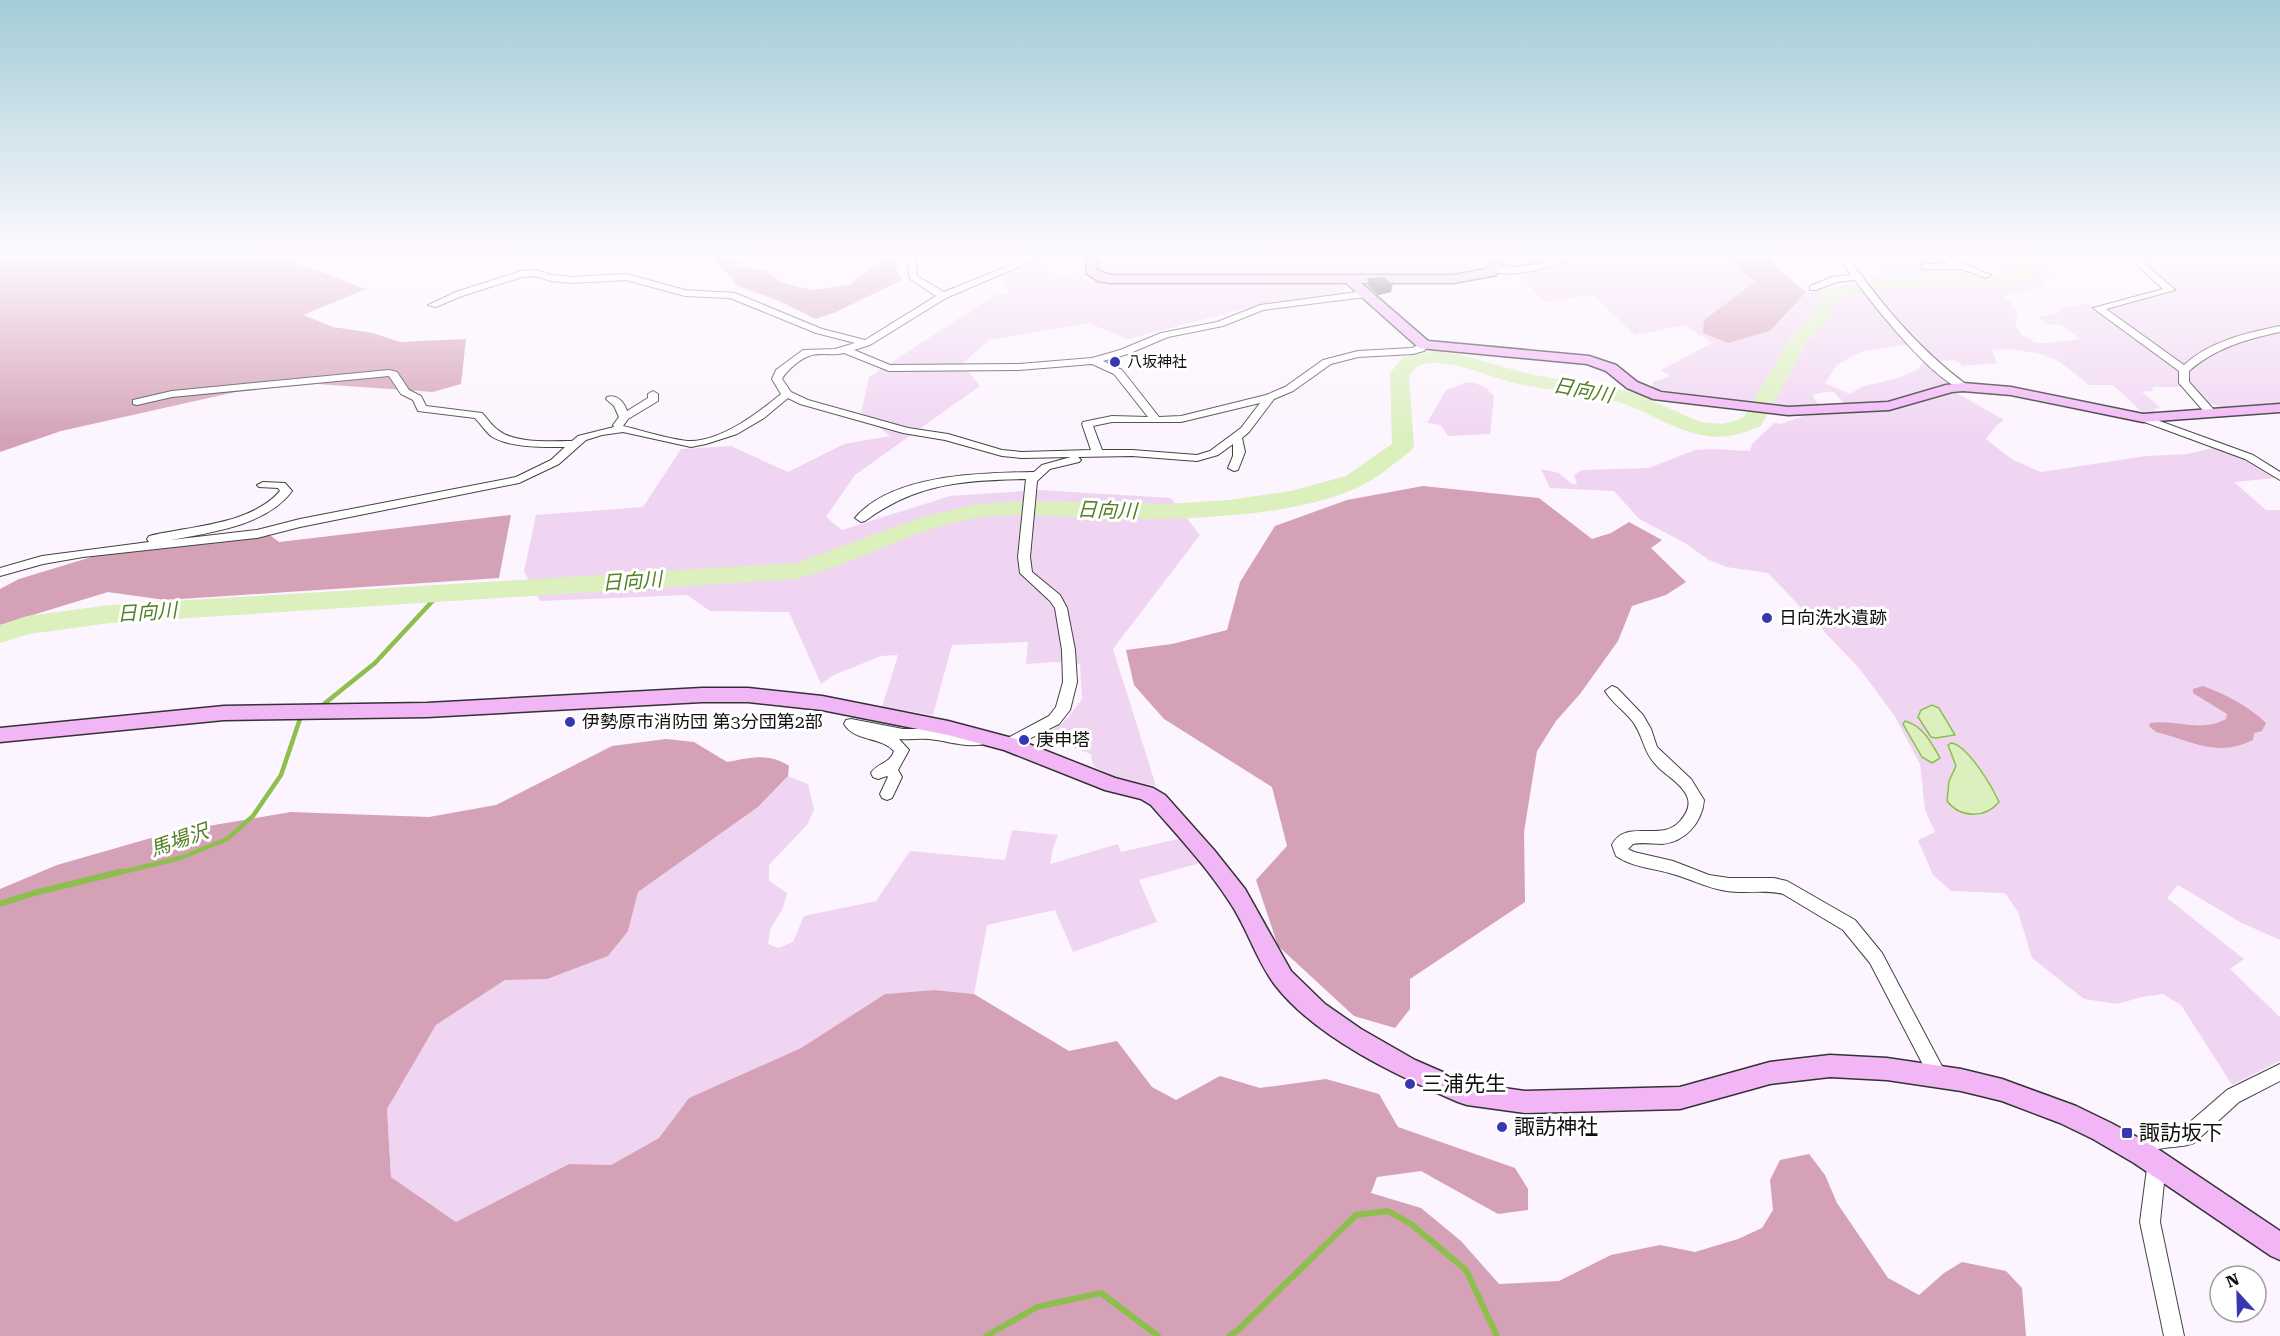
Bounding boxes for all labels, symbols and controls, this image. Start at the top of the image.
place label: 八坂神社 [1127,353,1187,371]
marker: 八坂神社 [1108,355,1122,369]
water label: 日向川 [1551,372,1617,408]
water label: 日向川 [1077,497,1139,523]
water label: 日向川 [601,567,665,595]
water label: 日向川 [116,598,180,626]
place label: 日向洗水遺跡 [1779,607,1887,628]
marker: 日向洗水遺跡 [1760,611,1774,625]
place label: 伊勢原市消防団 第3分団第2部 [582,711,823,732]
marker: 伊勢原市消防団 第3分団第2部 [563,715,577,729]
place label: 庚申塔 [1036,729,1090,750]
marker: 庚申塔 [1017,733,1031,747]
water label: 馬場沢 [147,818,214,861]
place label: 三浦先生 [1422,1072,1506,1096]
marker: 三浦先生 [1403,1077,1417,1091]
place label: 諏訪神社 [1514,1115,1598,1139]
marker: 諏訪神社 [1495,1120,1509,1134]
place label: 諏訪坂下 [2139,1121,2223,1145]
marker: 諏訪坂下 [2120,1126,2134,1140]
north arrow [2208,1264,2268,1324]
text: N [2223,1269,2242,1292]

